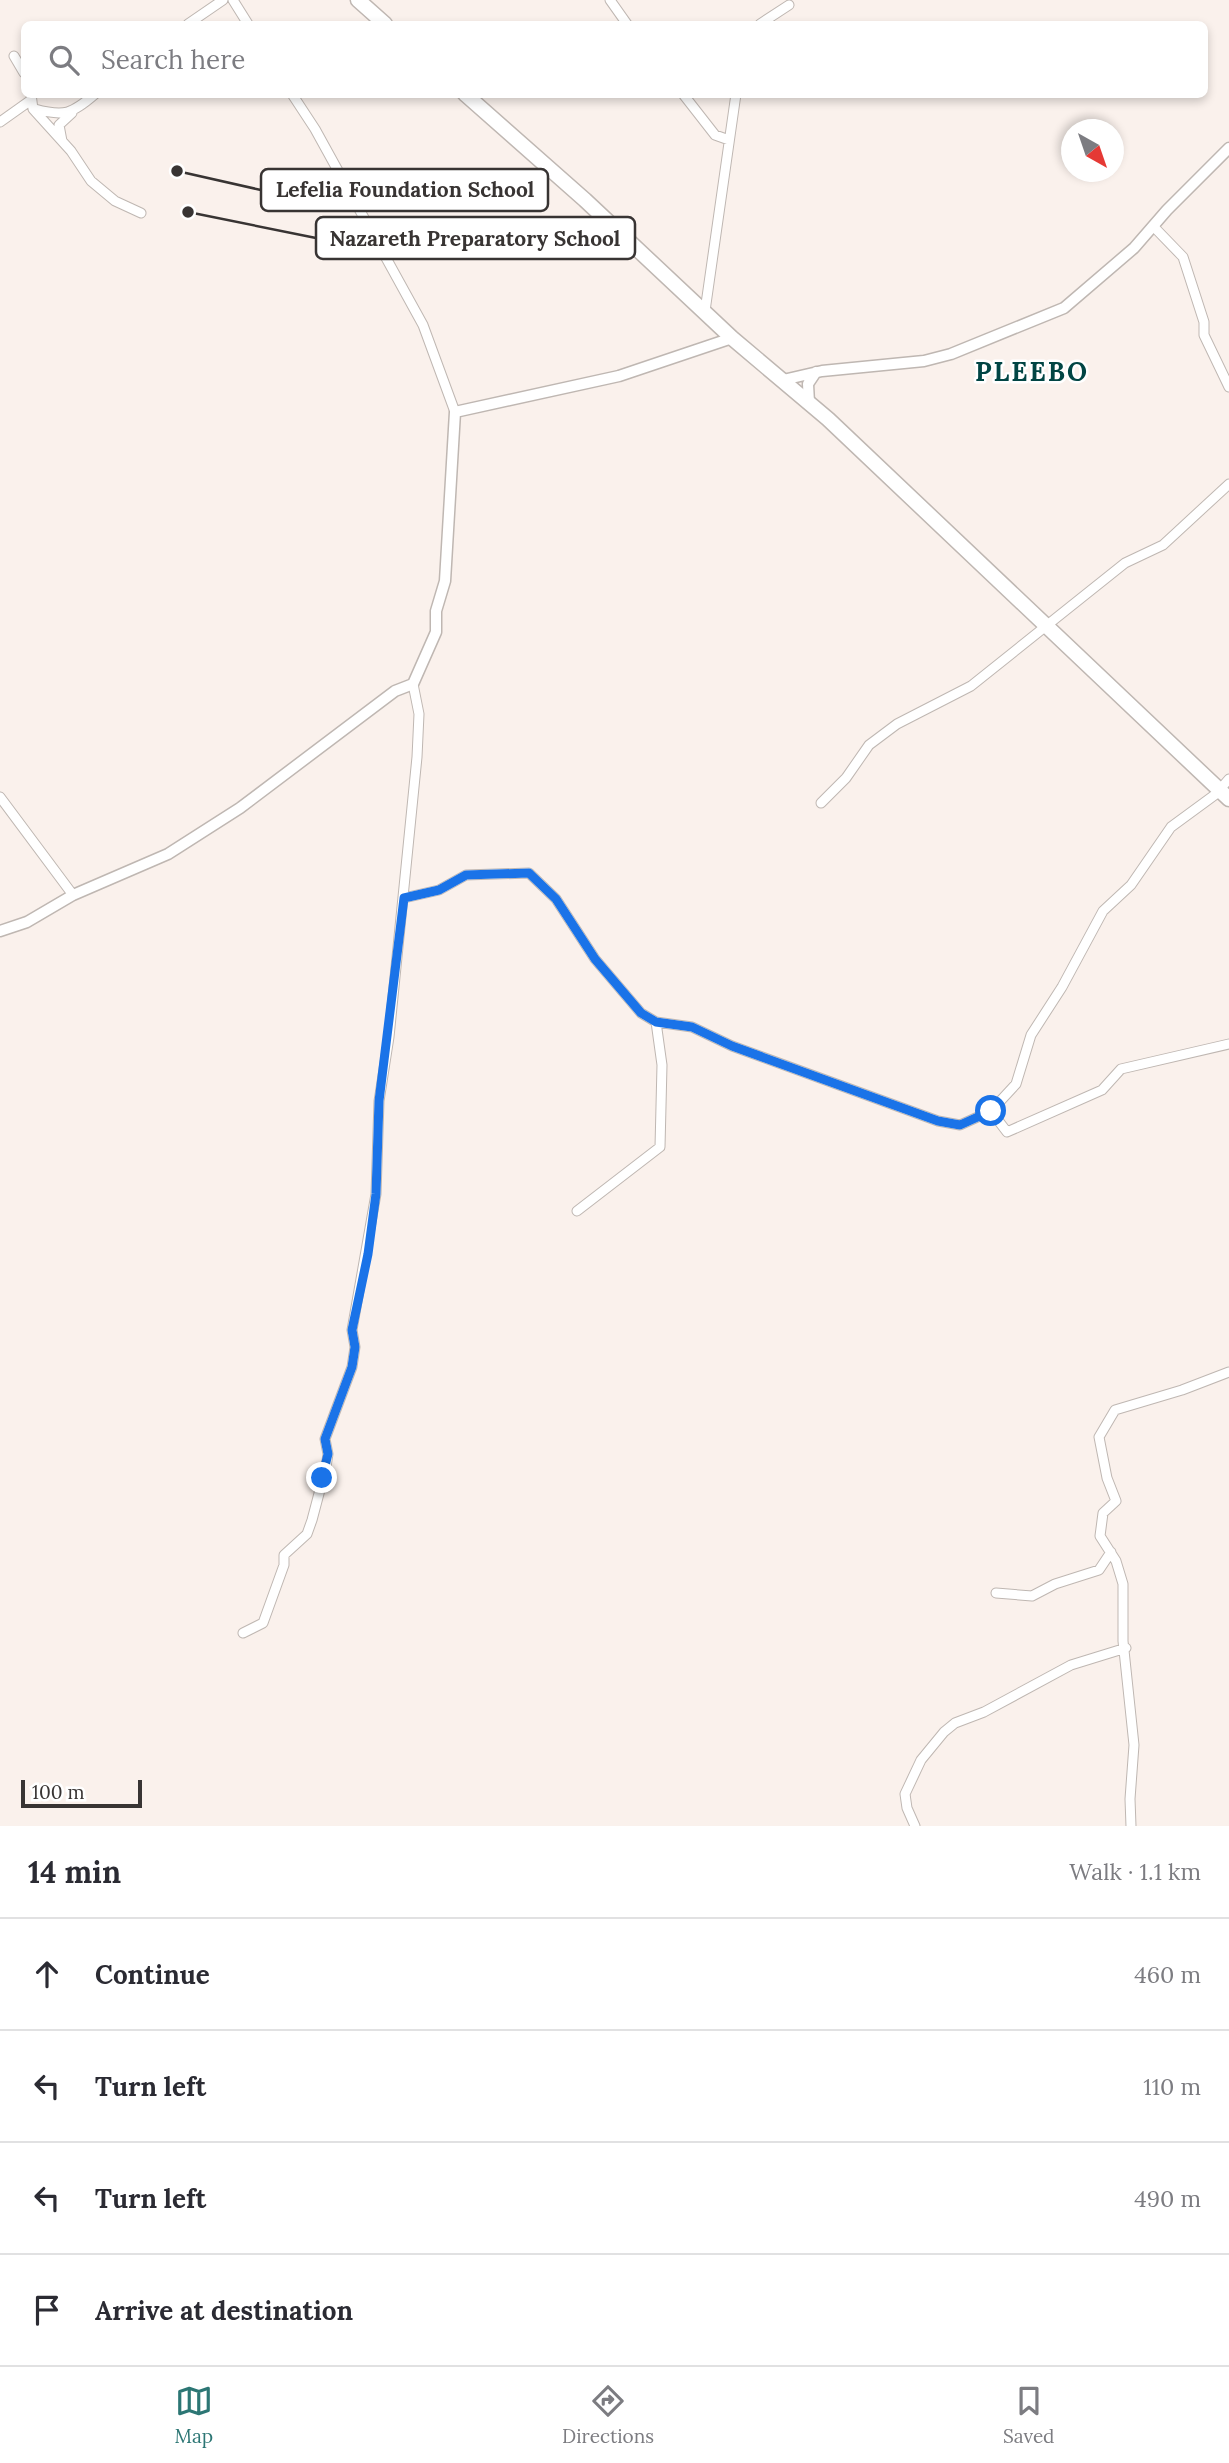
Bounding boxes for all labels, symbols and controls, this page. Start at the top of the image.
search box [21,21,1208,98]
icon: search [45,41,83,79]
text: Search here [101,43,245,76]
north arrow [1061,119,1124,182]
callout: Lefelia Foundation School [261,169,548,211]
text: Lefelia Foundation School [276,176,535,203]
callout: Nazareth Preparatory School [316,217,635,259]
text: Nazareth Preparatory School [330,225,621,252]
district label: PLEEBO [975,355,1089,388]
route start [975,1095,1006,1126]
route end [306,1462,337,1493]
scale bar [21,1777,142,1809]
text: 100 m [32,1780,85,1804]
text: 14 min [28,1853,121,1891]
text: Walk · 1.1 km [1069,1857,1201,1886]
icon: ahead [28,1955,66,1993]
text: Continue [95,1958,210,1991]
text: 460 m [1134,1960,1201,1989]
icon: left [28,2067,66,2105]
text: Turn left [95,2070,206,2103]
text: 110 m [1143,2072,1201,2101]
icon: left [28,2179,66,2217]
text: Turn left [95,2182,206,2215]
text: 490 m [1134,2184,1201,2213]
icon: arrive [28,2291,66,2329]
text: Arrive at destination [95,2294,353,2327]
tab: Map [175,2382,213,2448]
tab: Directions [562,2382,654,2448]
tab: Saved [1003,2382,1054,2448]

